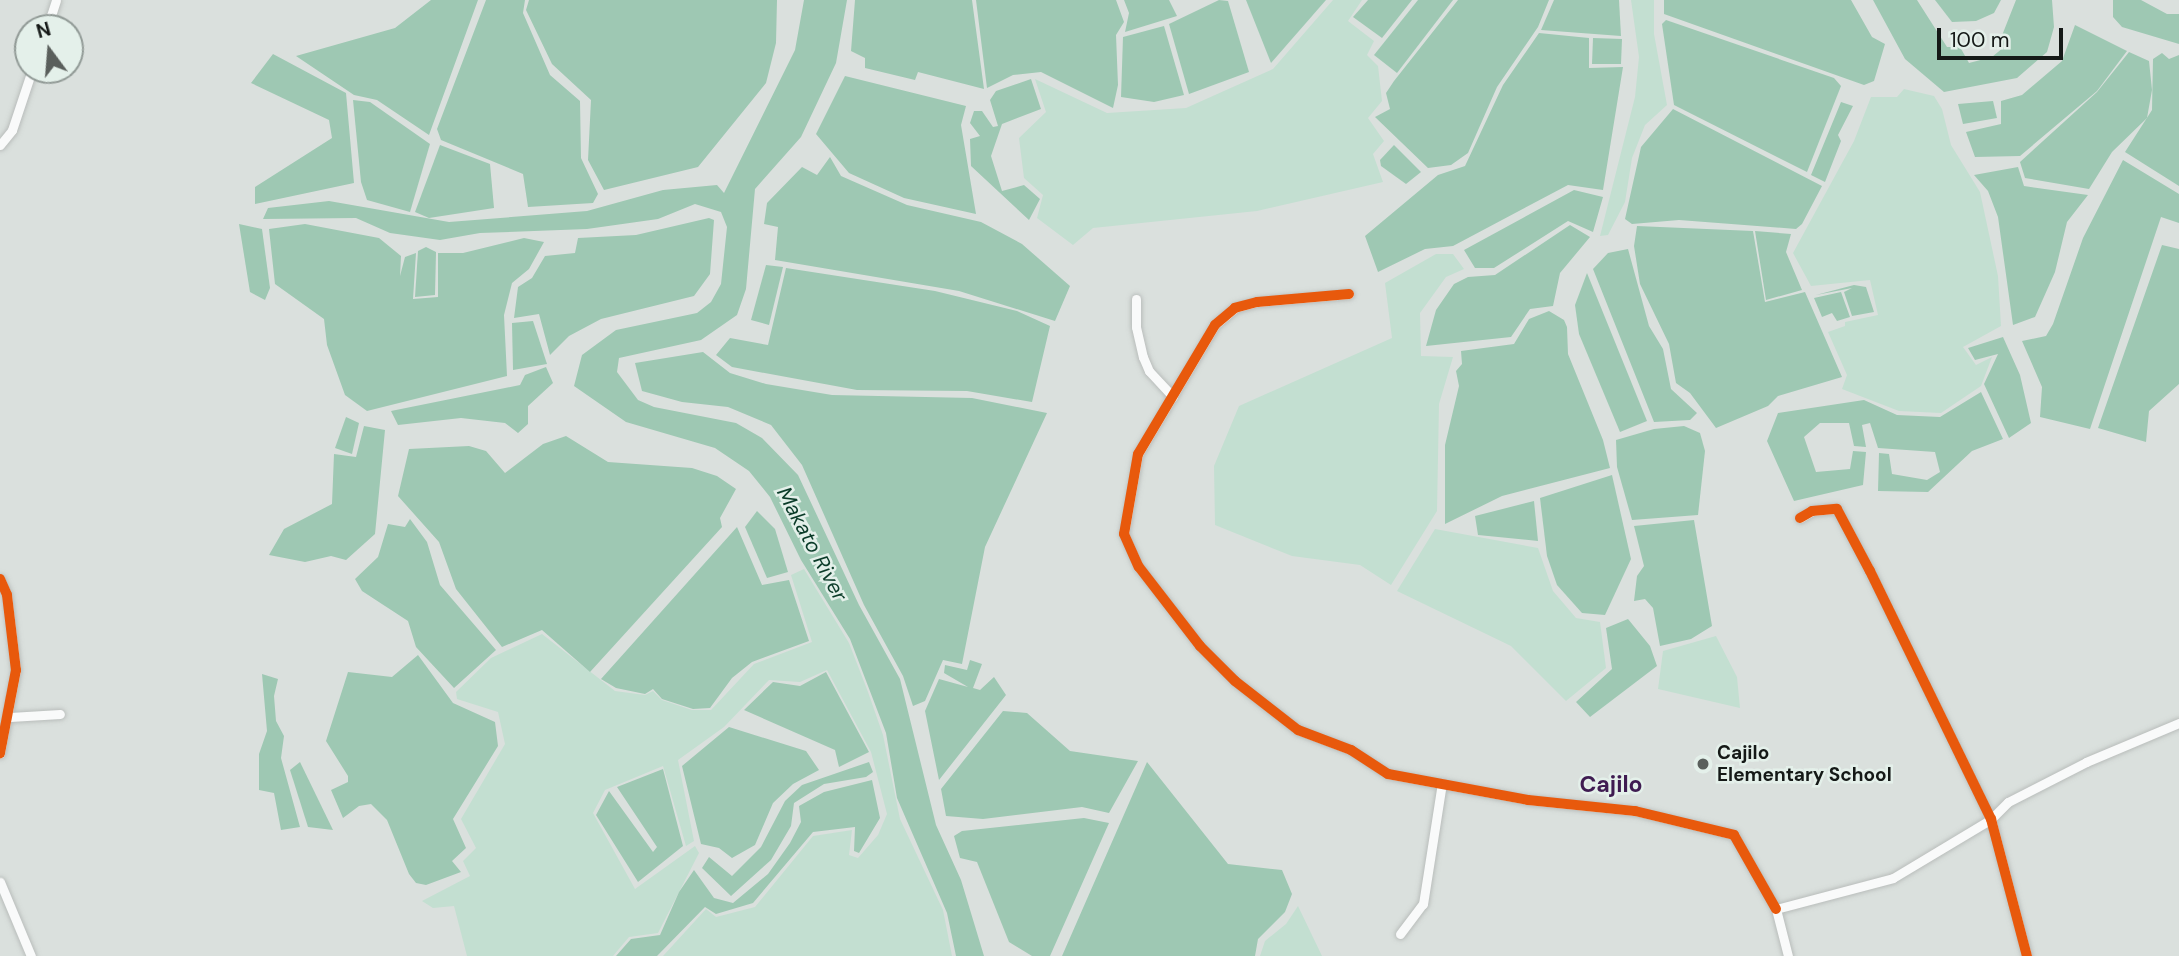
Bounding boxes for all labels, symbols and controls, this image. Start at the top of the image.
north arrow [14,14,84,84]
scale bar [1941,14,2067,58]
text: N [34,16,54,44]
text: 100 m [1950,26,2010,54]
water label: Makato River [771,483,853,605]
place label: Cajilo Elementary School [1717,742,1892,786]
marker: Cajilo Elementary School [1695,756,1711,772]
district label: Cajilo [1579,770,1643,798]

